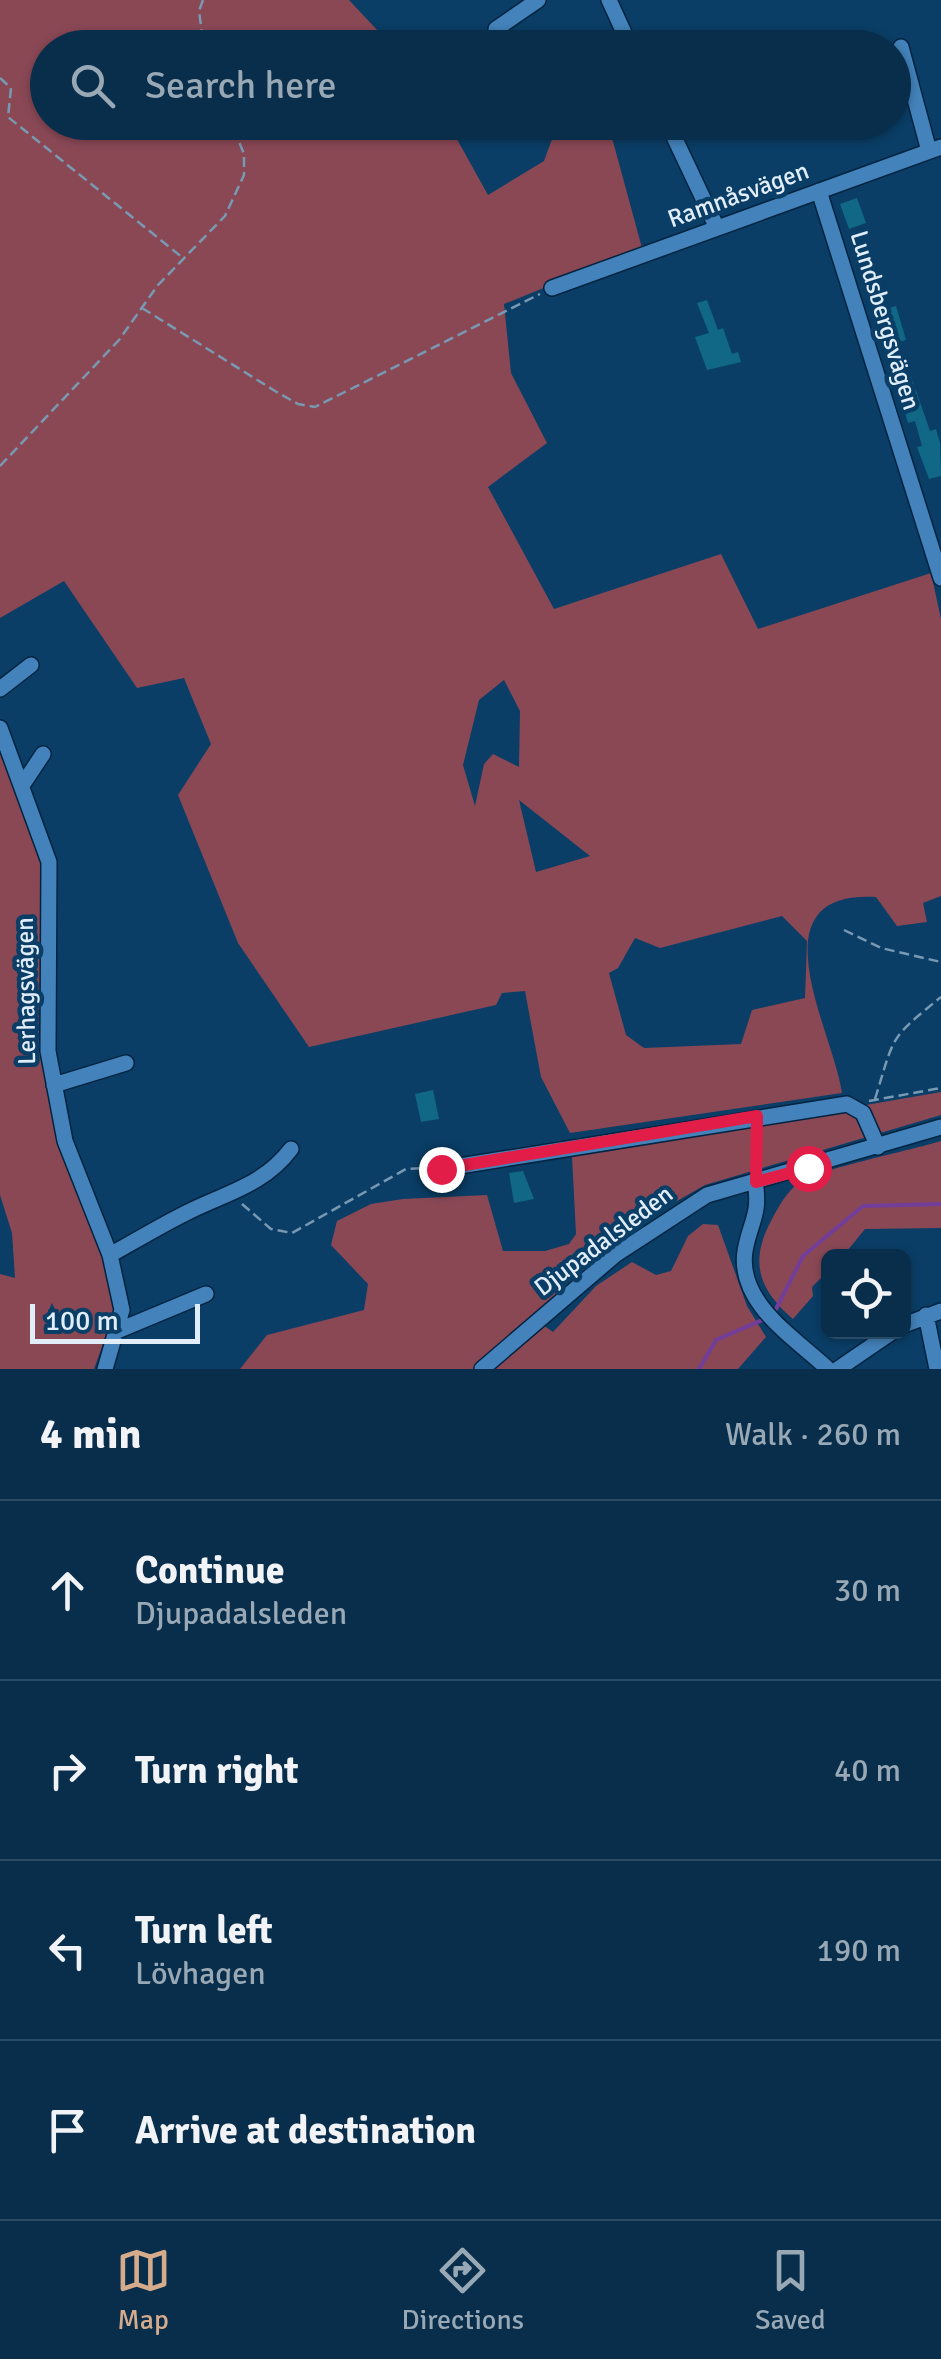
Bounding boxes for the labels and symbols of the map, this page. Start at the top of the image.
street label: Ramnåsvägen [663,155,813,234]
street label: Lundsbergsvägen [844,227,928,414]
street label: Lerhagsvägen [9,917,42,1065]
route start [786,1146,832,1192]
route end [419,1147,465,1193]
street label: Djupadalsleden [528,1178,679,1303]
scale bar [30,1299,200,1344]

